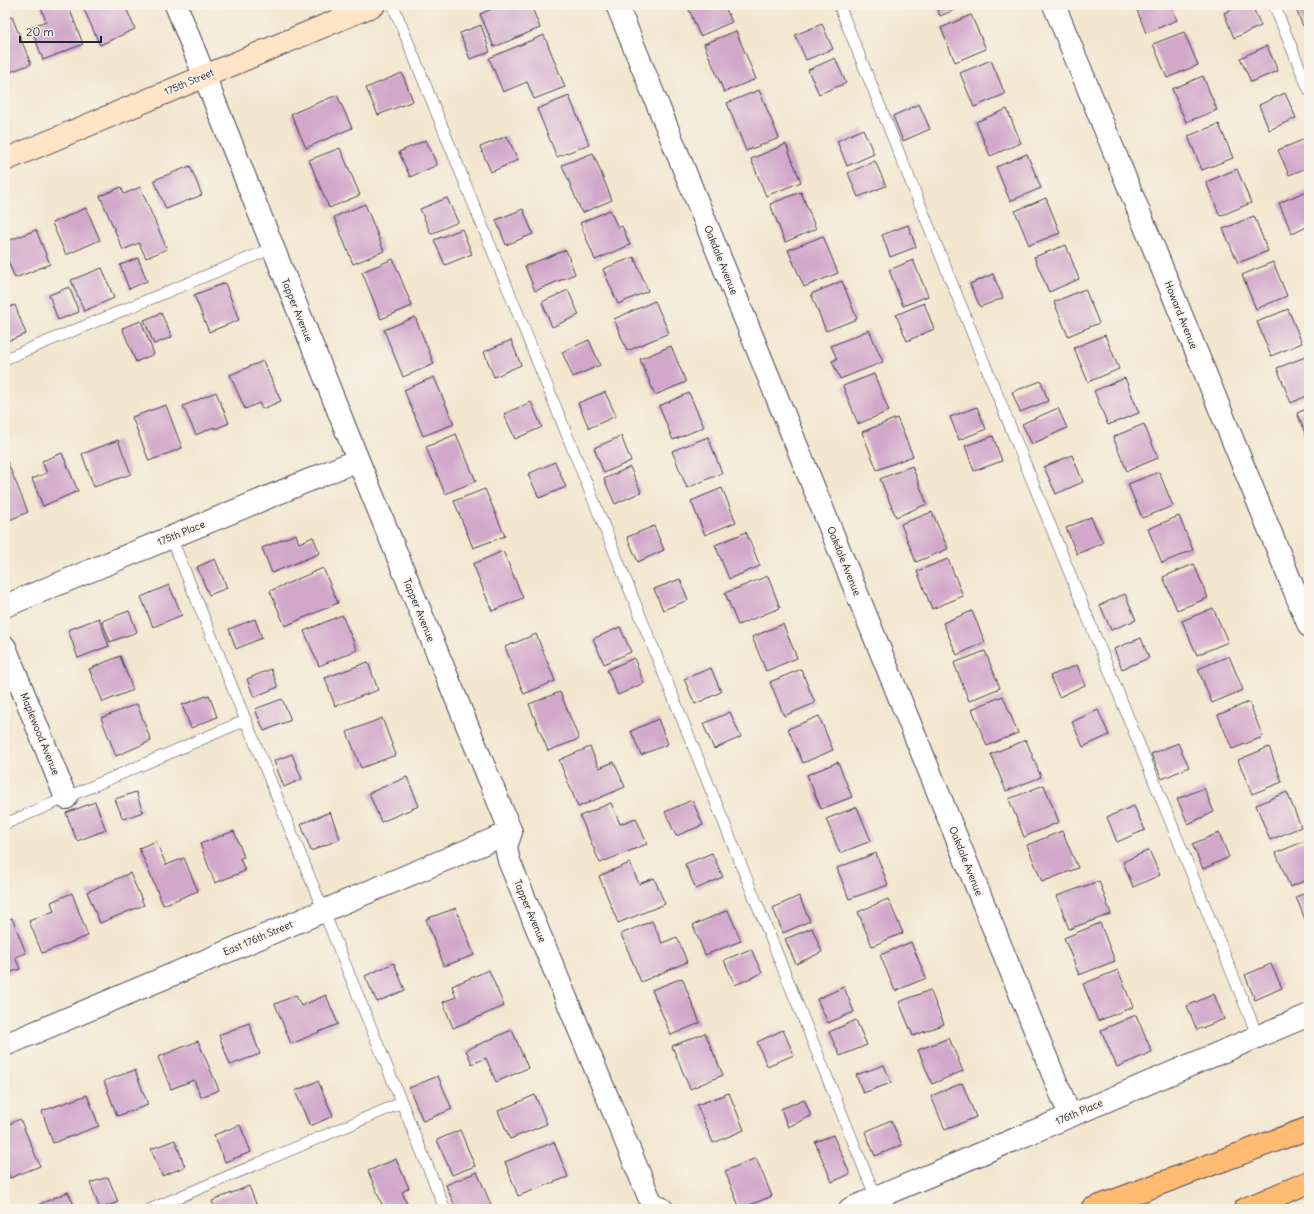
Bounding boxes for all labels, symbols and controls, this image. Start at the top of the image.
scale bar [20,18,101,44]
text: 20 m [26,24,54,39]
street label: 175th Street [162,65,216,98]
street label: Oakdale Avenue [701,223,741,297]
street label: Tapper Avenue [278,276,316,344]
street label: Howard Avenue [1161,279,1201,351]
street label: 175th Place [155,518,207,548]
street label: Oakdale Avenue [824,524,864,598]
street label: Tapper Avenue [400,576,438,644]
street label: Maplewood Avenue [17,691,63,777]
street label: Oakdale Avenue [946,824,986,898]
street label: Tapper Avenue [511,878,549,944]
street label: East 176th Street [221,917,295,959]
street label: 176th Place [1053,1096,1105,1128]

